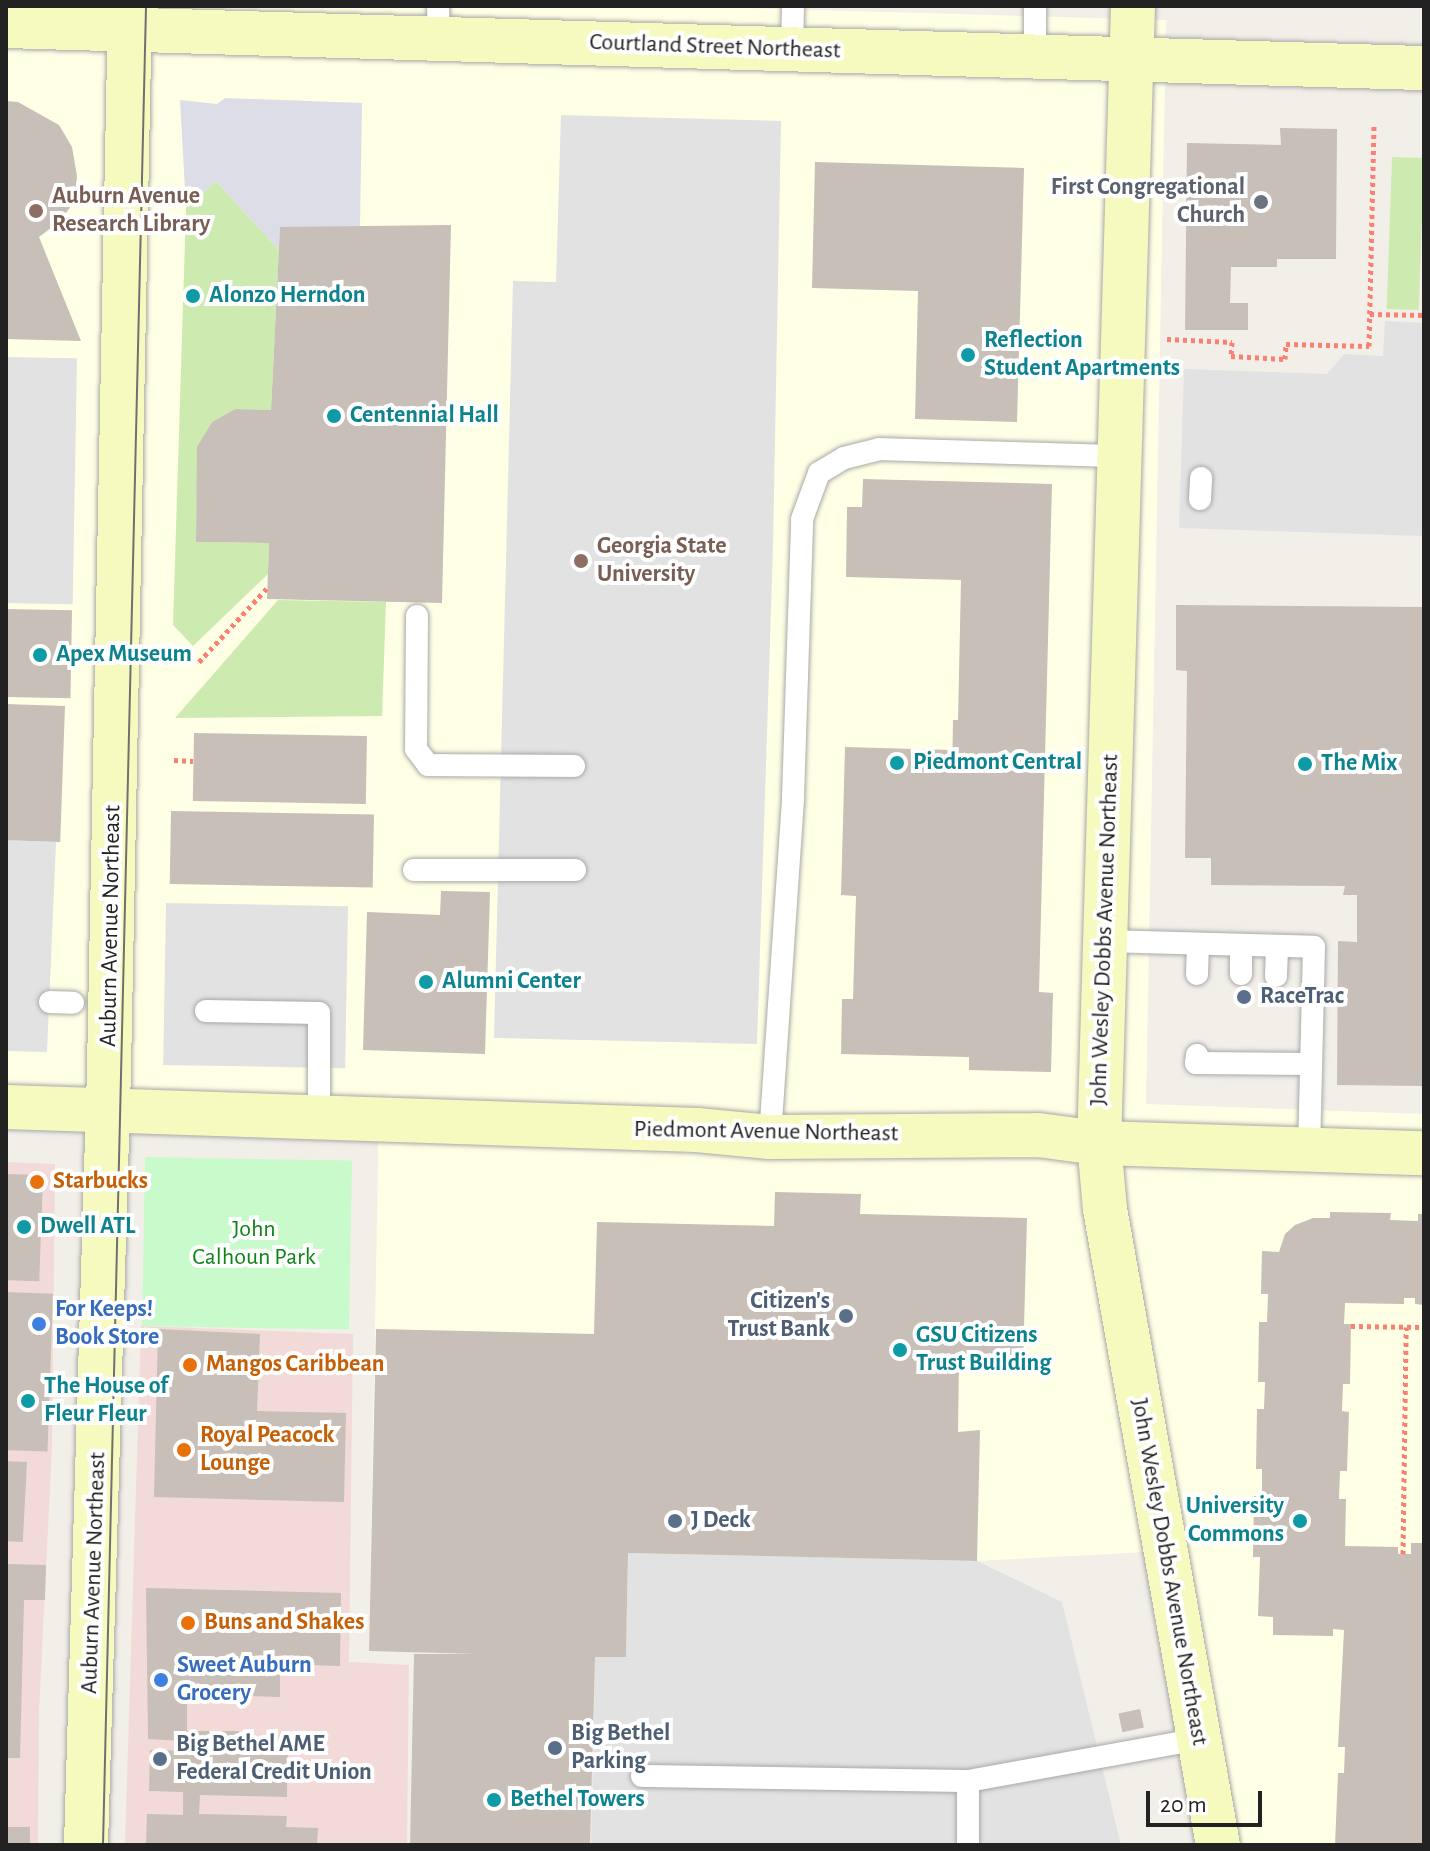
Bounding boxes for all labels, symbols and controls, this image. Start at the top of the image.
street label: Courtland Street Northeast [589,28,841,66]
place label: First Congregational Church [1051,174,1245,230]
place label: Auburn Avenue Research Library [52,183,210,239]
marker: First Congregational Church [1252,193,1270,211]
marker: Auburn Avenue Research Library [27,202,45,220]
place label: Alonzo Herndon [209,282,365,310]
marker: Alonzo Herndon [184,287,202,305]
place label: Reflection Student Apartments [984,327,1180,383]
marker: Reflection Student Apartments [959,346,977,364]
place label: Centennial Hall [350,402,499,430]
marker: Centennial Hall [325,407,343,425]
place label: Georgia State University [597,533,727,589]
marker: Georgia State University [572,552,590,570]
place label: Apex Museum [56,641,192,669]
marker: Apex Museum [31,646,49,664]
place label: Piedmont Central [913,749,1082,777]
place label: The Mix [1321,750,1397,778]
marker: Piedmont Central [888,754,906,772]
street label: John Wesley Dobbs Avenue Northeast [1084,754,1126,1106]
marker: The Mix [1296,755,1314,773]
street label: Auburn Avenue Northeast [94,805,128,1047]
place label: Alumni Center [442,968,581,996]
marker: Alumni Center [417,973,435,991]
place label: RaceTrac [1260,983,1344,1011]
marker: RaceTrac [1235,988,1253,1006]
street label: Piedmont Avenue Northeast [634,1115,898,1149]
place label: Starbucks [53,1168,148,1196]
marker: Starbucks [28,1173,46,1191]
place label: Dwell ATL [40,1213,135,1241]
park label: John Calhoun Park [192,1216,316,1272]
marker: Dwell ATL [15,1218,33,1236]
place label: Citizen's Trust Bank [727,1288,830,1344]
place label: For Keeps! Book Store [55,1296,159,1352]
marker: Citizen's Trust Bank [837,1307,855,1325]
marker: For Keeps! Book Store [30,1315,48,1333]
place label: GSU Citizens Trust Building [916,1322,1051,1378]
marker: GSU Citizens Trust Building [891,1341,909,1359]
place label: Mangos Caribbean [206,1351,385,1379]
marker: Mangos Caribbean [181,1356,199,1374]
place label: The House of Fleur Fleur [44,1373,168,1429]
marker: The House of Fleur Fleur [19,1392,37,1410]
street label: John Wesley Dobbs Avenue Northeast [1124,1396,1214,1748]
place label: Royal Peacock Lounge [200,1422,334,1478]
marker: Royal Peacock Lounge [175,1441,193,1459]
street label: Auburn Avenue Northeast [75,1452,113,1694]
place label: University Commons [1186,1493,1284,1549]
place label: J Deck [691,1507,751,1535]
marker: J Deck [666,1512,684,1530]
marker: University Commons [1291,1512,1309,1530]
place label: Buns and Shakes [204,1609,364,1637]
marker: Buns and Shakes [179,1614,197,1632]
place label: Sweet Auburn Grocery [177,1652,312,1708]
marker: Sweet Auburn Grocery [152,1671,170,1689]
place label: Big Bethel Parking [571,1720,670,1776]
place label: Big Bethel AME Federal Credit Union [176,1731,372,1787]
marker: Big Bethel Parking [546,1739,564,1757]
marker: Big Bethel AME Federal Credit Union [151,1750,169,1768]
scale bar [1150,1775,1266,1825]
place label: Bethel Towers [510,1786,645,1814]
marker: Bethel Towers [485,1791,503,1809]
text: 20 m [1160,1793,1207,1817]

